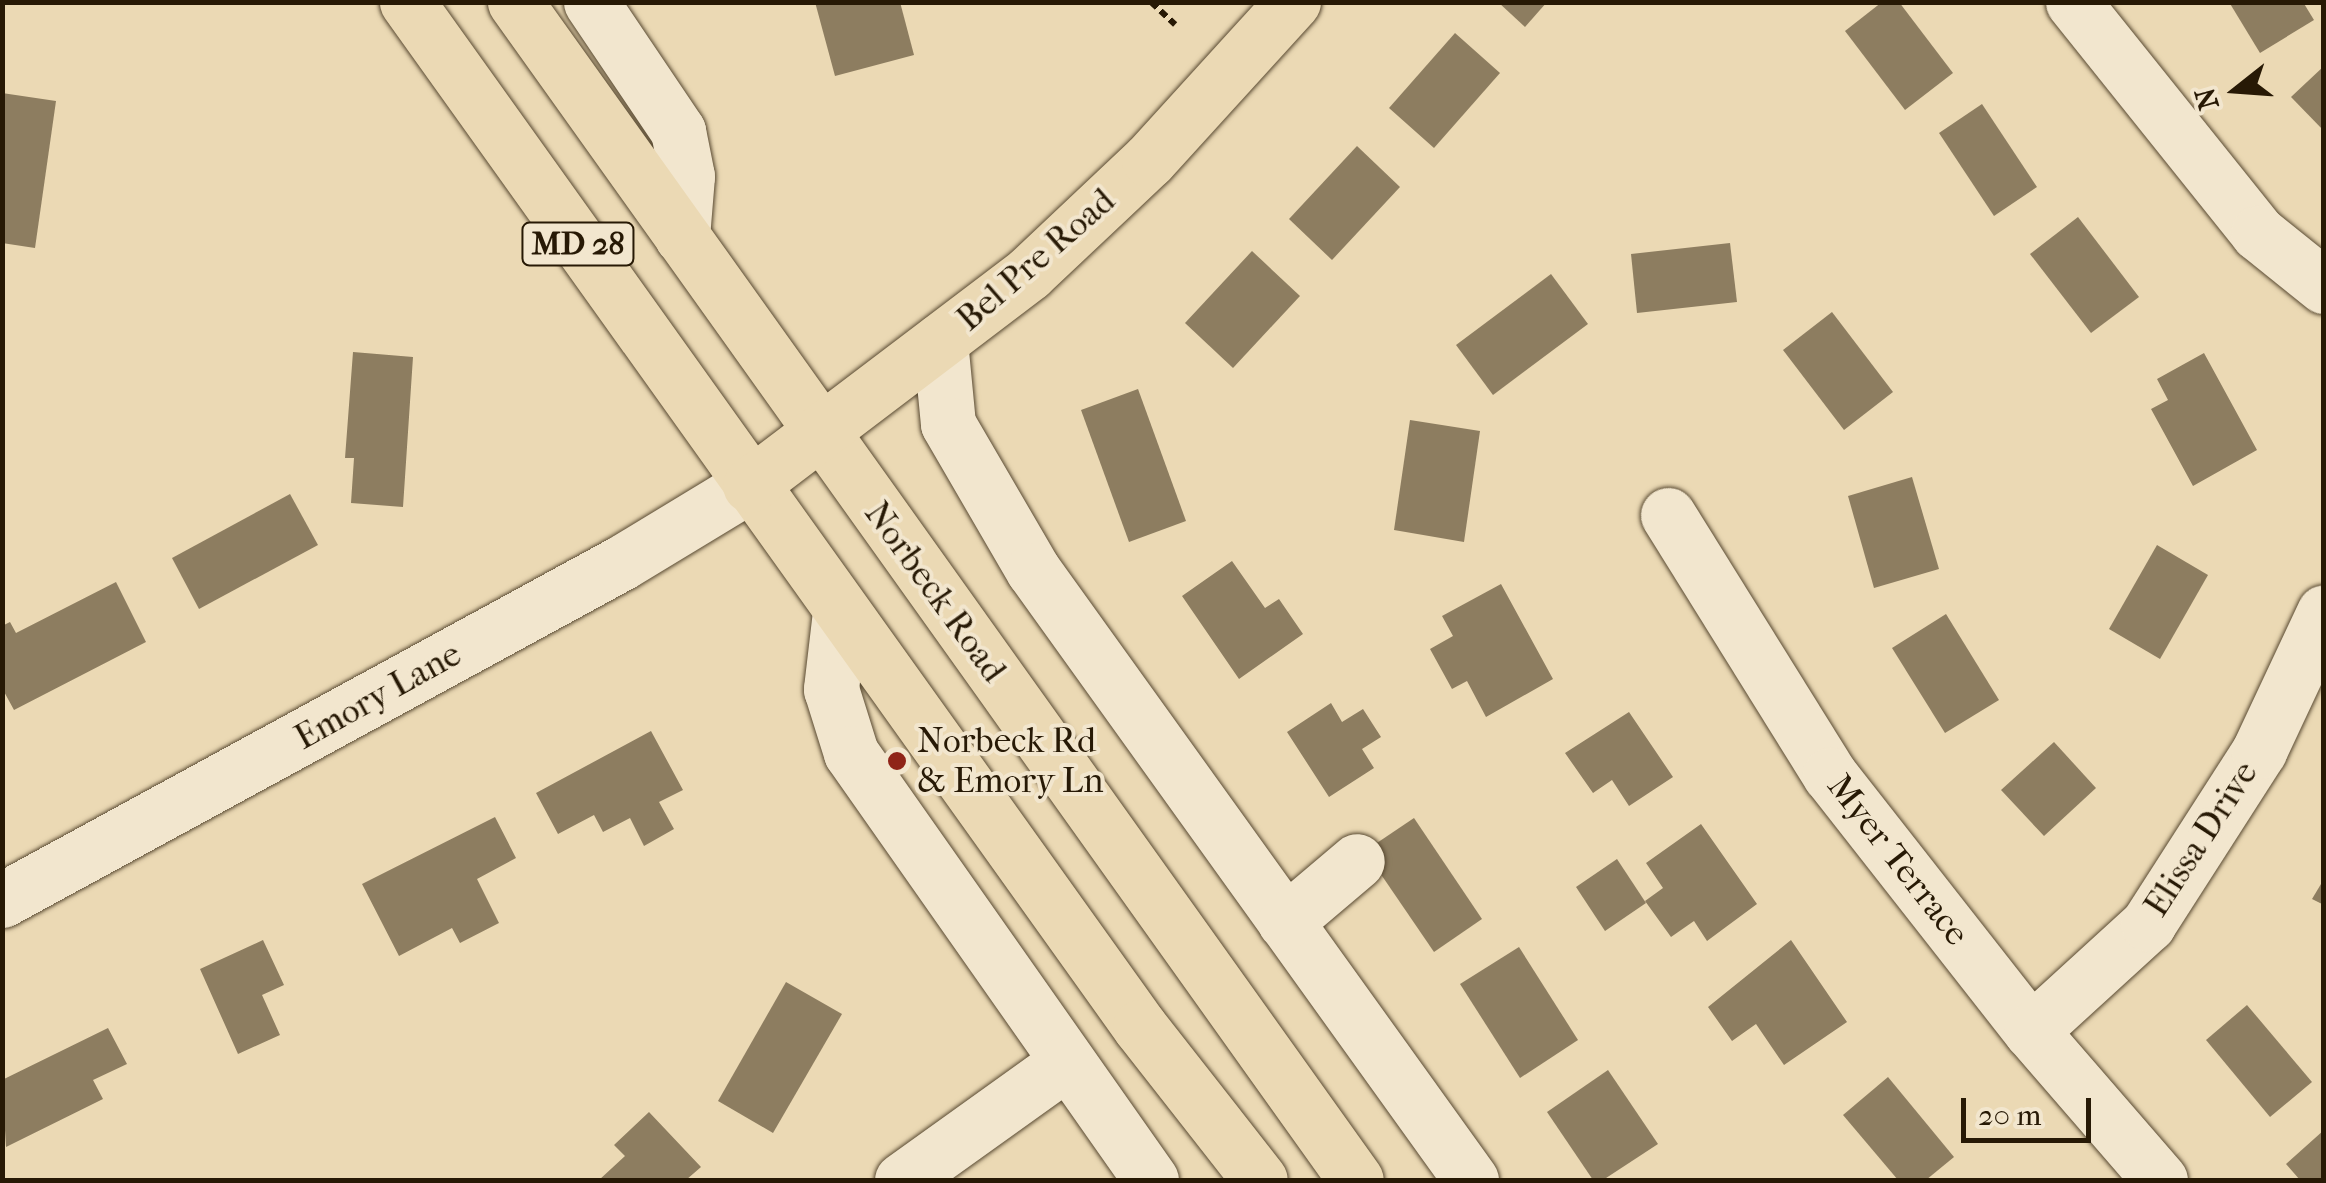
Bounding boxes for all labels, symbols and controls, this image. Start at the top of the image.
north arrow [2186,40,2286,140]
text: N [2188,84,2226,114]
street label: Bel Pre Road [948,180,1124,340]
road number: MD 28 [520,217,636,271]
street label: Norbeck Road [855,494,1015,690]
street label: Emory Lane [287,633,469,759]
place label: Norbeck Rd & Emory Ln [917,720,1103,802]
marker: Norbeck Rd & Emory Ln [886,750,908,772]
street label: Elissa Drive [2135,754,2267,924]
street label: Myer Terrace [1818,766,1978,954]
scale bar [1966,1078,2096,1140]
text: 20 m [1978,1098,2041,1133]

